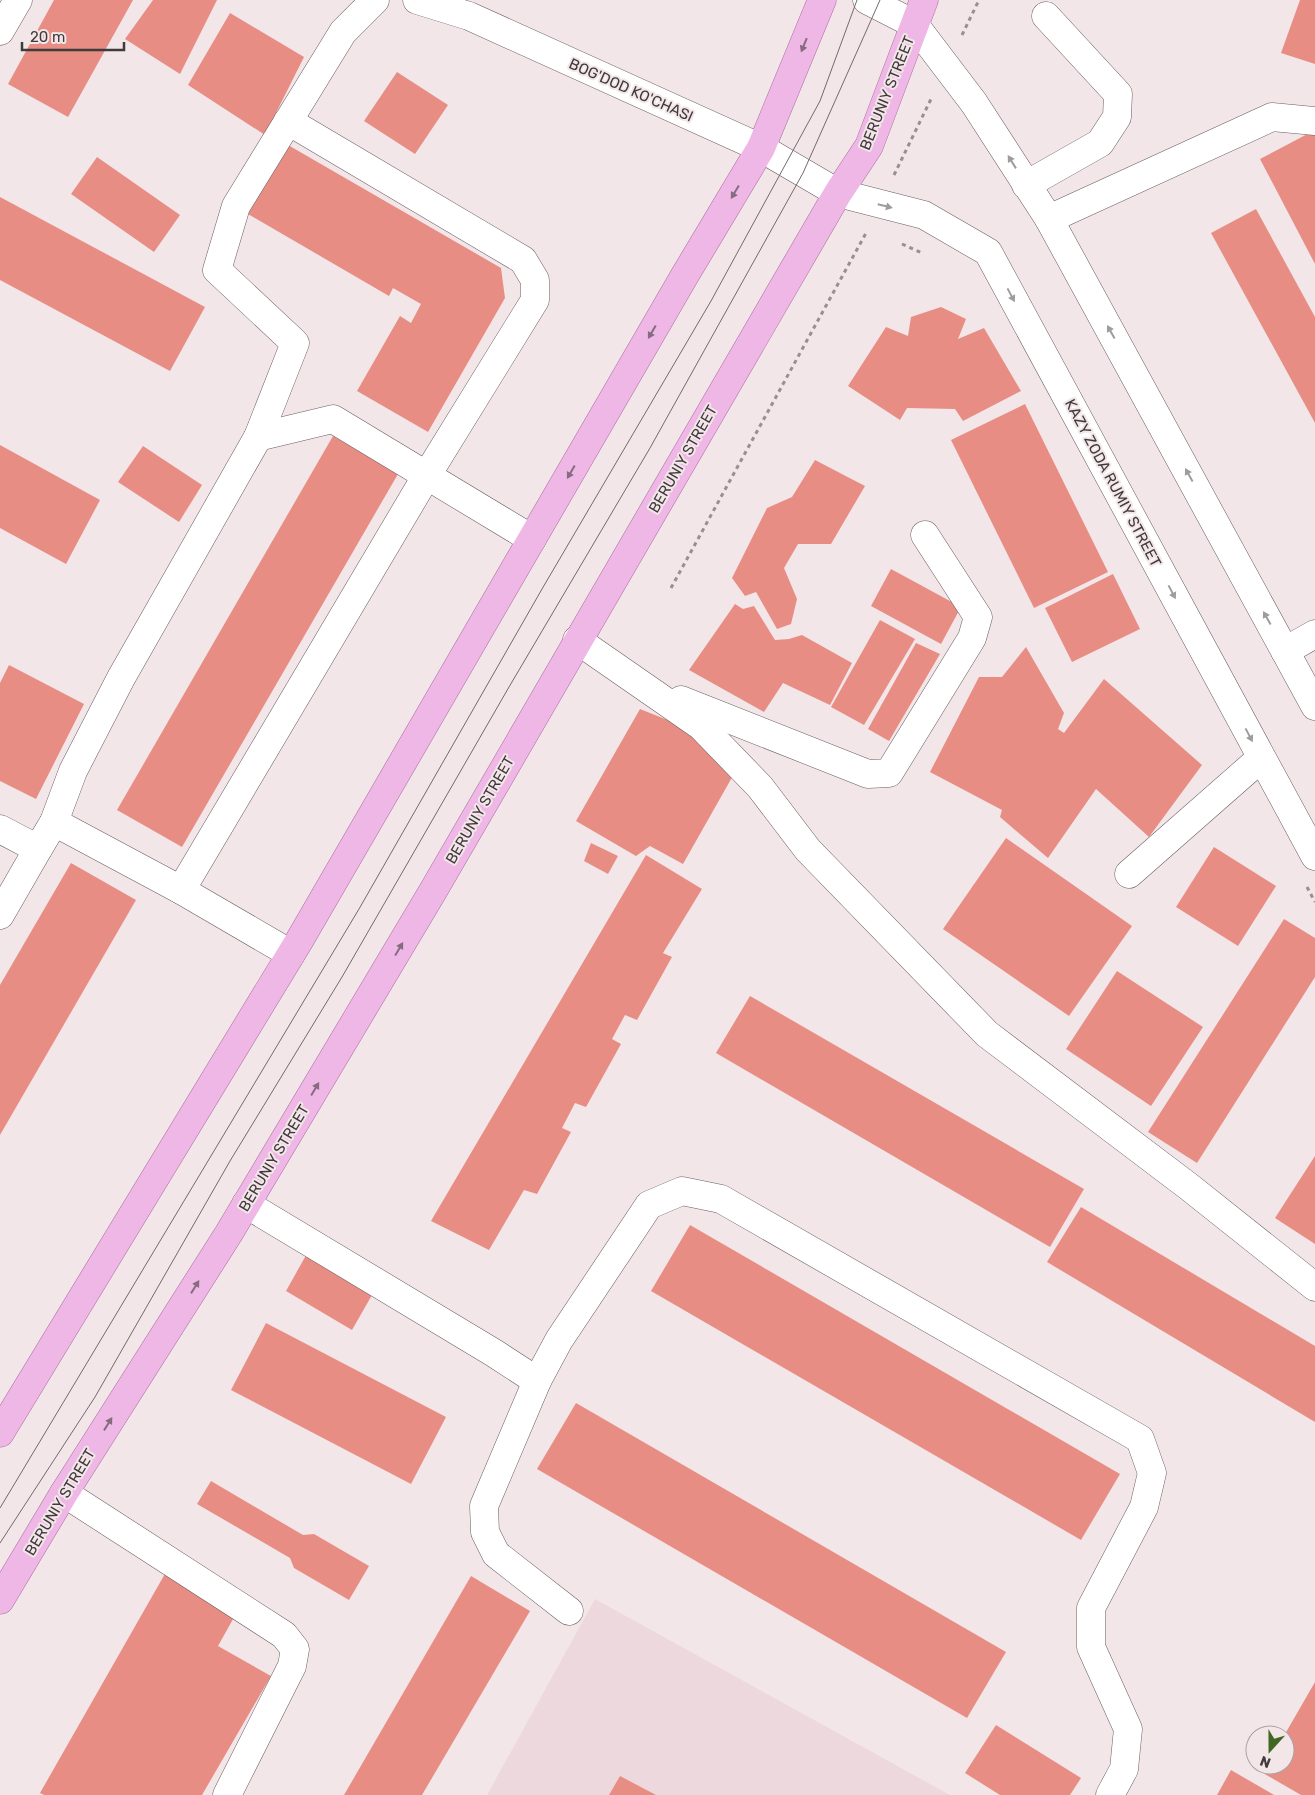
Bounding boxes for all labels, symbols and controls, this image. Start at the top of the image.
scale bar [22,20,125,52]
text: 20 m [30,28,65,46]
street label: BERUNIY STREET [856,33,918,153]
one-way arrow [799,38,807,52]
street label: BOG'DOD KO'CHASI [566,55,696,125]
one-way arrow [1007,155,1016,168]
one-way arrow [730,185,739,198]
one-way arrow [878,202,893,210]
one-way arrow [1007,288,1016,302]
one-way arrow [648,324,656,339]
one-way arrow [1107,325,1115,340]
street label: KAZY ZODA RUMIY STREET [1061,396,1165,570]
street label: BERUNIY STREET [645,402,721,516]
one-way arrow [566,466,575,479]
one-way arrow [1184,468,1193,482]
one-way arrow [1168,585,1176,599]
one-way arrow [1262,611,1271,624]
one-way arrow [1245,728,1253,742]
street label: BERUNIY STREET [442,753,518,867]
one-way arrow [394,942,403,956]
one-way arrow [311,1082,320,1095]
street label: BERUNIY STREET [235,1101,313,1215]
one-way arrow [190,1281,199,1294]
one-way arrow [103,1418,112,1431]
street label: BERUNIY STREET [21,1445,99,1559]
north arrow [1245,1725,1295,1775]
text: N [1258,1752,1273,1771]

